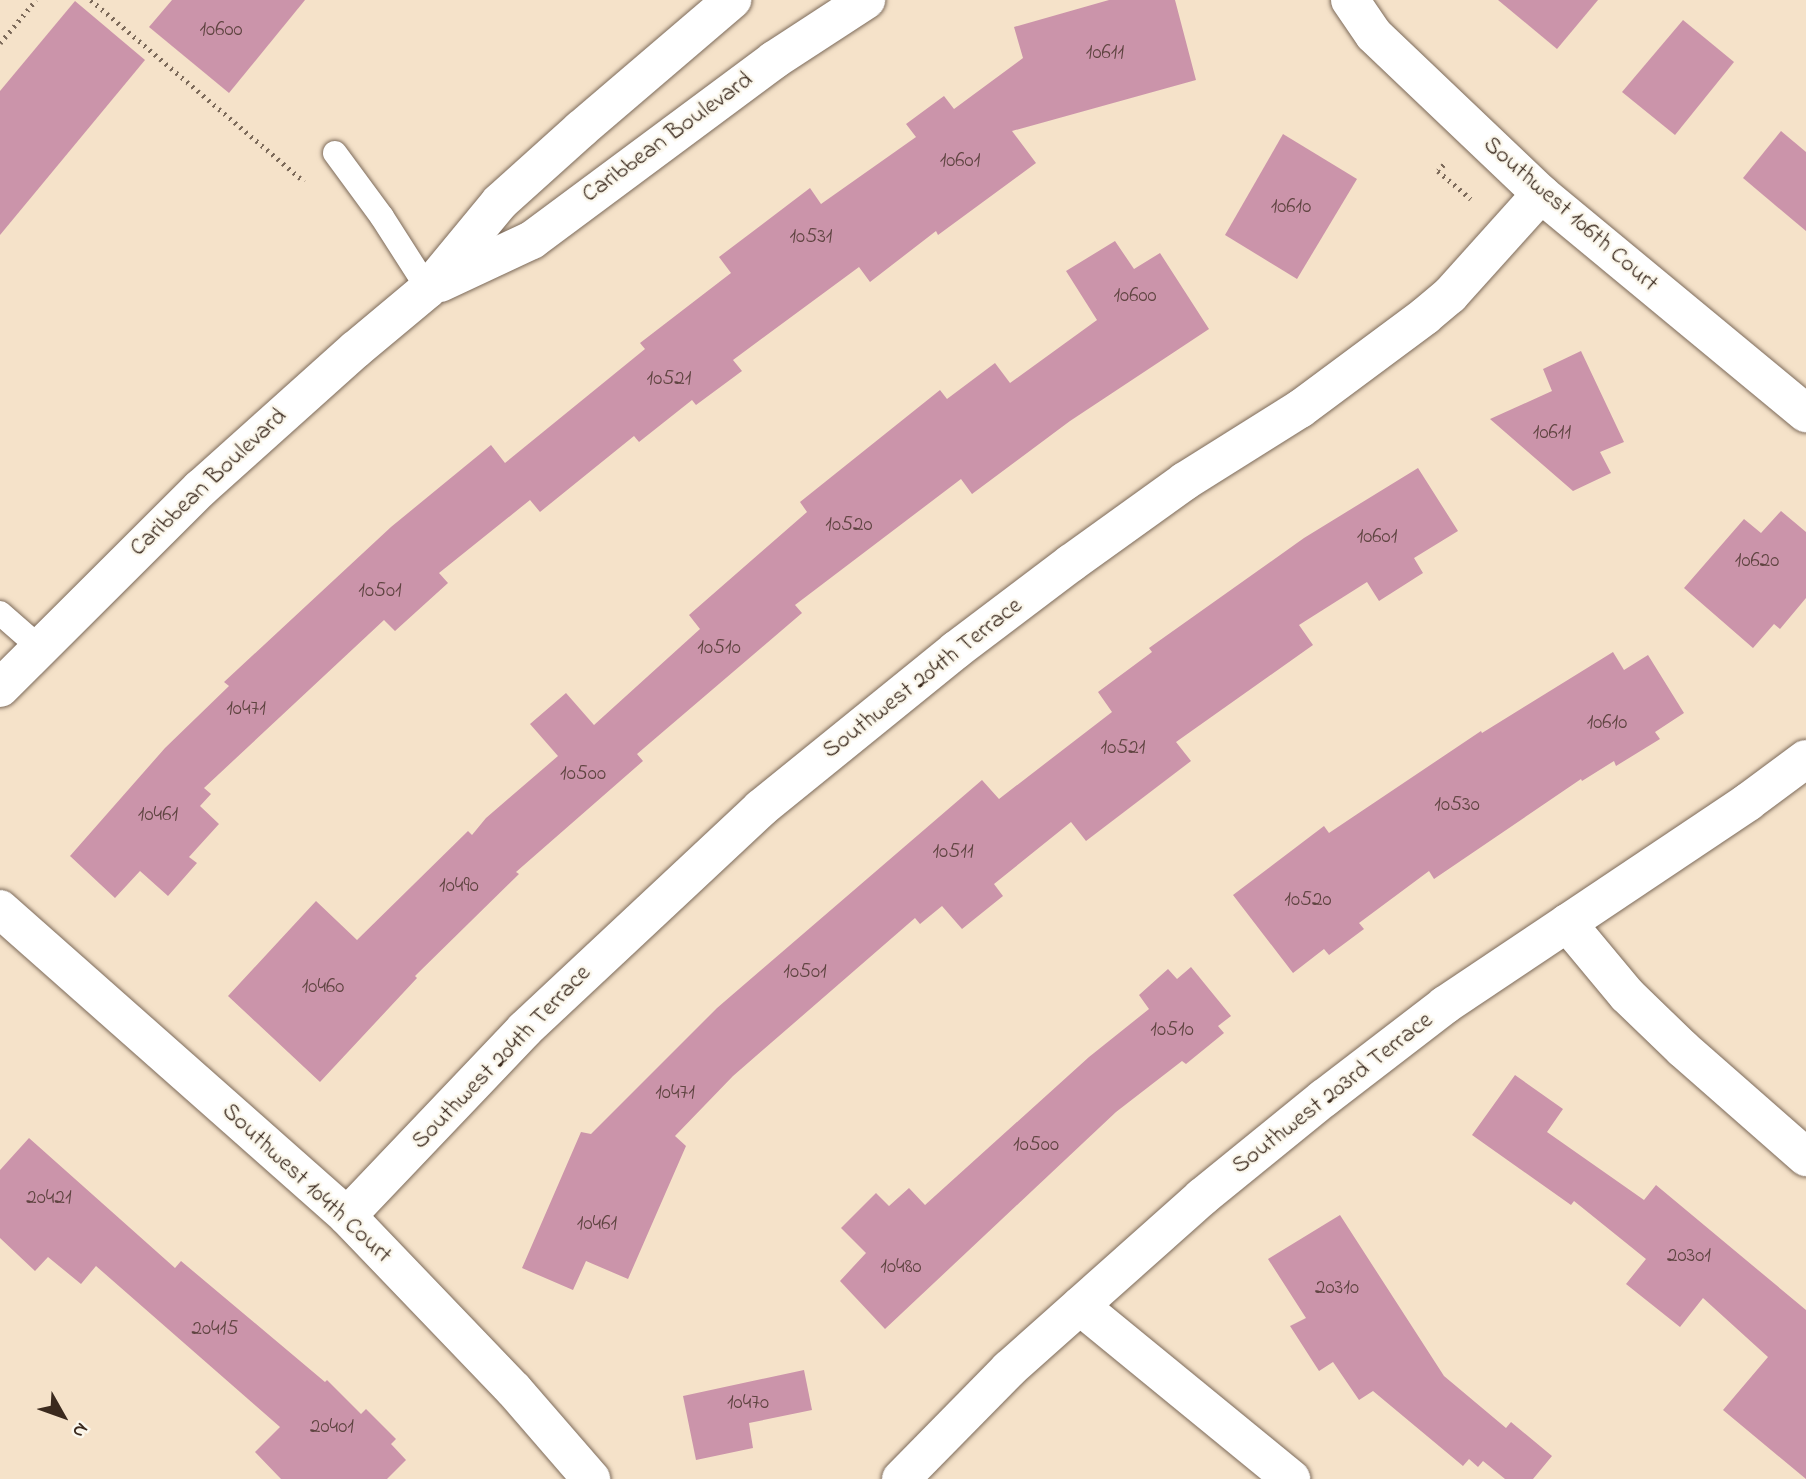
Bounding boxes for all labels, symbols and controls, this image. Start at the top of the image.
house number: 10600 [199,17,243,43]
house number: 10611 [1086,40,1124,66]
street label: Caribbean Boulevard [577,66,759,210]
street label: Southwest 106th Court [1477,131,1663,299]
house number: 10601 [940,148,980,174]
house number: 10610 [1271,194,1311,220]
house number: 10531 [789,224,833,250]
house number: 10600 [1113,283,1157,309]
house number: 10521 [647,366,691,392]
street label: Caribbean Boulevard [124,403,294,563]
house number: 10611 [1533,420,1571,446]
house number: 10520 [825,512,873,538]
house number: 10601 [1357,524,1397,550]
house number: 10620 [1735,548,1779,574]
house number: 10501 [358,578,402,604]
street label: Southwest 204th Terrace [818,592,1028,766]
house number: 10510 [697,635,741,661]
house number: 10471 [226,696,266,722]
house number: 10610 [1587,710,1627,736]
house number: 10521 [1101,735,1145,761]
house number: 10500 [560,761,606,787]
house number: 10530 [1434,792,1480,818]
house number: 10461 [138,802,178,828]
house number: 10511 [932,839,974,865]
house number: 10490 [439,873,479,899]
house number: 10520 [1284,887,1332,913]
house number: 10501 [783,959,827,985]
street label: Southwest 204th Terrace [406,960,598,1156]
house number: 10460 [302,974,344,1000]
street label: Southwest 203rd Terrace [1227,1007,1439,1181]
house number: 10510 [1150,1017,1194,1043]
house number: 10471 [655,1080,695,1106]
street label: Southwest 104th Court [215,1098,397,1270]
house number: 10500 [1013,1132,1059,1158]
house number: 20421 [26,1185,72,1211]
house number: 10461 [577,1211,617,1237]
house number: 20301 [1667,1243,1711,1269]
house number: 10480 [880,1254,922,1280]
house number: 20310 [1315,1275,1359,1301]
house number: 20415 [192,1316,238,1342]
north arrow [28,1381,98,1451]
house number: 10470 [727,1390,769,1416]
house number: 20401 [310,1414,354,1440]
text: N [65,1416,94,1443]

